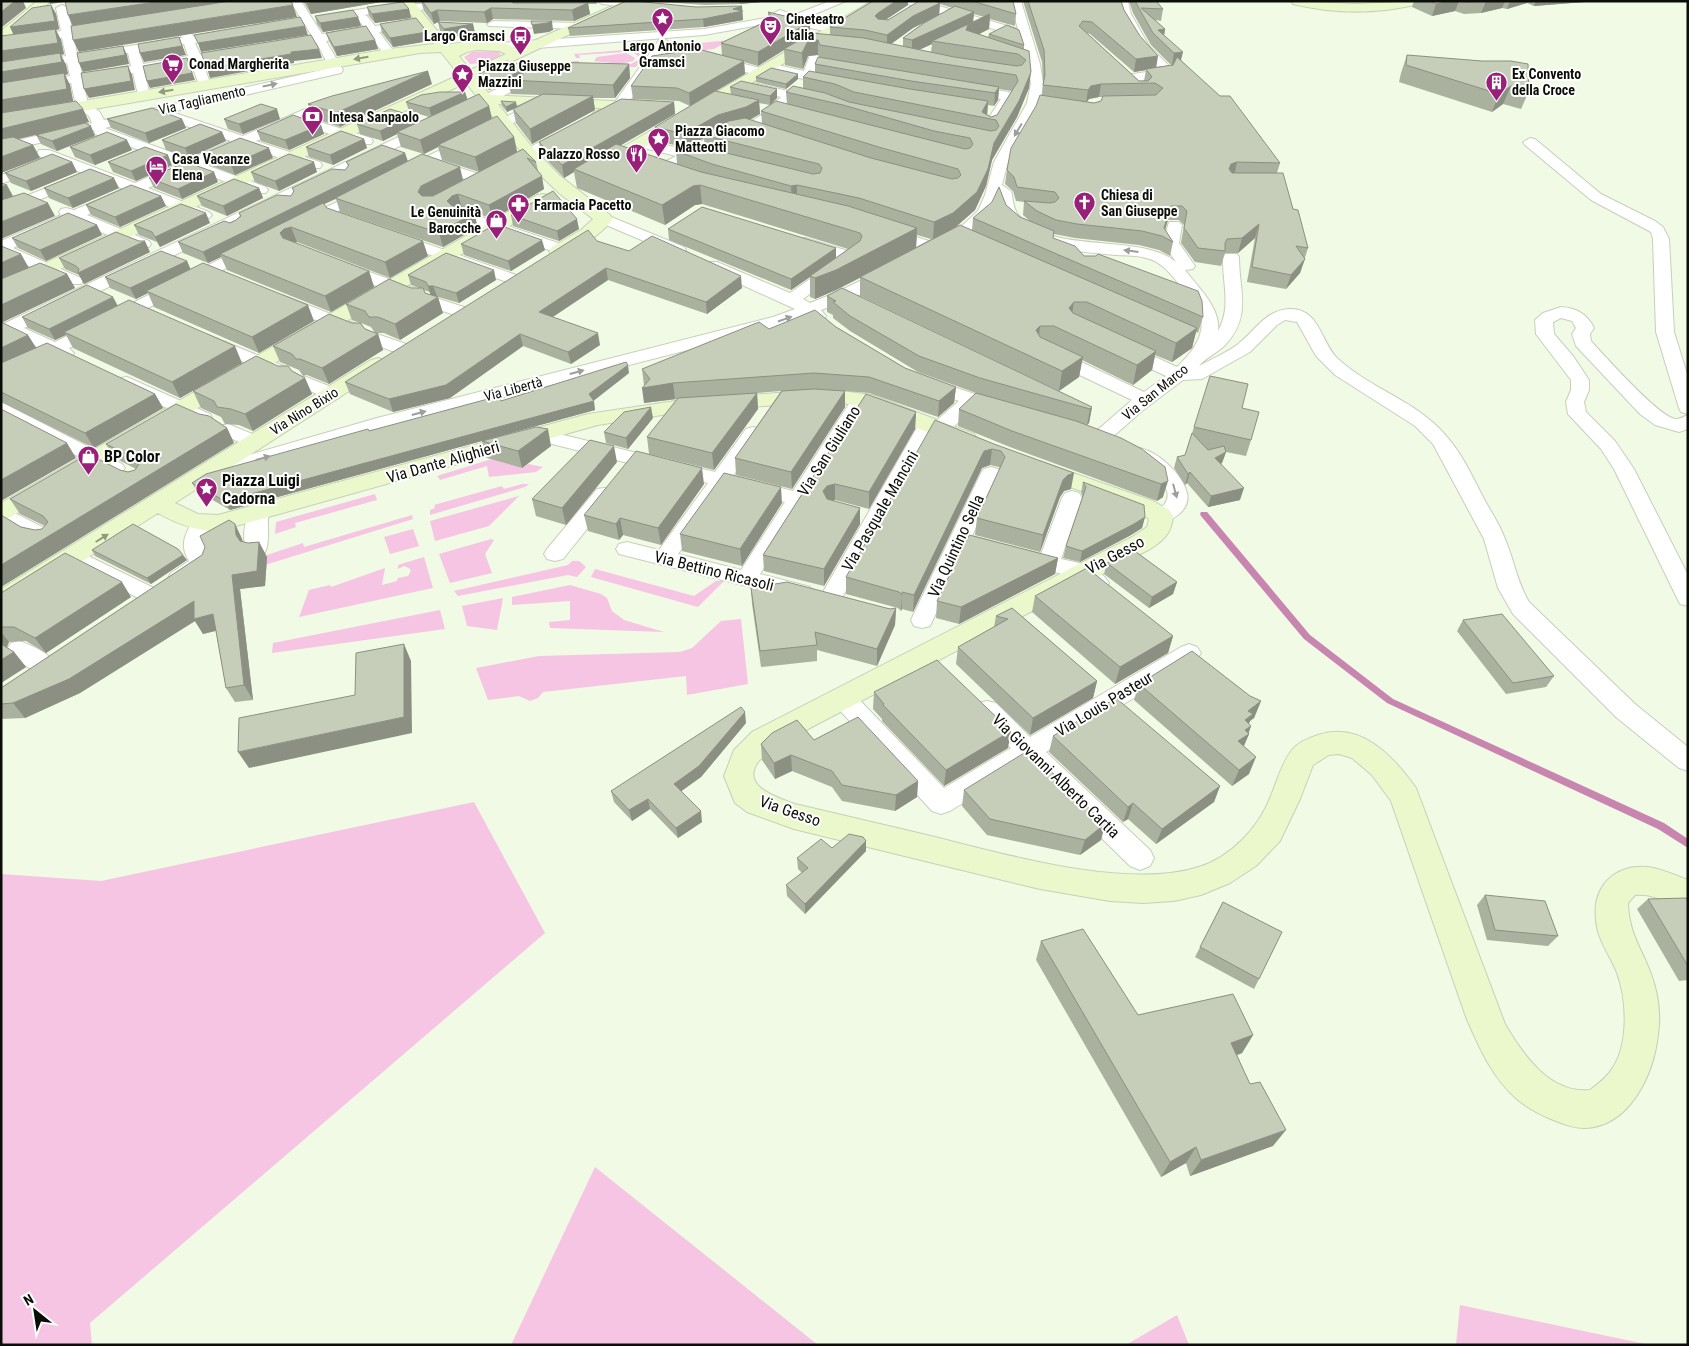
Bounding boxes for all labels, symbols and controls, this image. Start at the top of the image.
place icon: Largo Antonio Gramsci [650,6,674,37]
place label: Cineteatro Italia [786,11,844,43]
theatre icon: Cineteatro Italia [758,15,782,46]
bus stop icon: Largo Gramsci [509,24,533,55]
place label: Largo Gramsci [424,28,505,44]
place label: Largo Antonio Gramsci [623,38,701,70]
supermarket icon: Conad Margherita [161,52,185,83]
one-way arrow [352,54,368,62]
place label: Conad Margherita [189,56,289,72]
place label: Piazza Giuseppe Mazzini [478,58,571,90]
place icon: Piazza Giuseppe Mazzini [450,62,474,93]
place label: Ex Convento della Croce [1512,66,1581,98]
building icon: Ex Convento della Croce [1484,70,1508,101]
one-way arrow [263,81,278,89]
street label: Via Tagliamento [157,82,247,118]
one-way arrow [158,88,174,96]
bank icon: Intesa Sanpaolo [301,105,325,136]
place label: Intesa Sanpaolo [329,109,419,125]
place label: Piazza Giacomo Matteotti [675,123,765,155]
one-way arrow [1014,124,1023,137]
place icon: Piazza Giacomo Matteotti [647,127,671,158]
restaurant icon: Palazzo Rosso [624,142,648,173]
place label: Palazzo Rosso [538,146,620,162]
place label: Casa Vacanze Elena [172,151,250,183]
hotel icon: Casa Vacanze Elena [144,155,168,186]
place label: Chiesa di San Giuseppe [1101,187,1178,219]
church icon: Chiesa di San Giuseppe [1073,191,1097,222]
pharmacy icon: Farmacia Pacetto [506,193,530,224]
place label: Farmacia Pacetto [534,197,631,213]
place label: Le Genuinità Barocche [411,204,481,236]
shop icon: Le Genuinità Barocche [485,208,509,239]
one-way arrow [1123,247,1139,255]
one-way arrow [777,315,792,322]
street label: Via San Marco [1119,361,1191,423]
one-way arrow [569,368,584,376]
street label: Via Libertà [482,374,544,404]
street label: Via Nino Bixio [267,384,341,438]
street label: Via San Giuliano [794,402,864,500]
one-way arrow [412,409,427,417]
street label: Via Dante Alighieri [384,437,502,487]
shop icon: BP Color [76,444,100,475]
place label: BP Color [104,447,160,466]
street label: Via Pasquale Mancini [838,447,922,575]
one-way arrow [256,453,271,461]
place label: Piazza Luigi Cadorna [222,471,300,508]
place icon: Piazza Luigi Cadorna [194,477,218,508]
one-way arrow [1171,484,1179,499]
street label: Via Quintino Sella [924,491,988,601]
street label: Via Gesso [1082,532,1148,578]
one-way arrow [95,533,109,543]
street label: Via Bettino Ricasoli [652,547,776,595]
street label: Via Louis Pasteur [1052,667,1156,741]
street label: Via Giovanni Alberto Cartia [988,710,1124,842]
street label: Via Gesso [757,792,823,830]
north arrow [10,1286,60,1336]
text: N [21,1291,36,1309]

